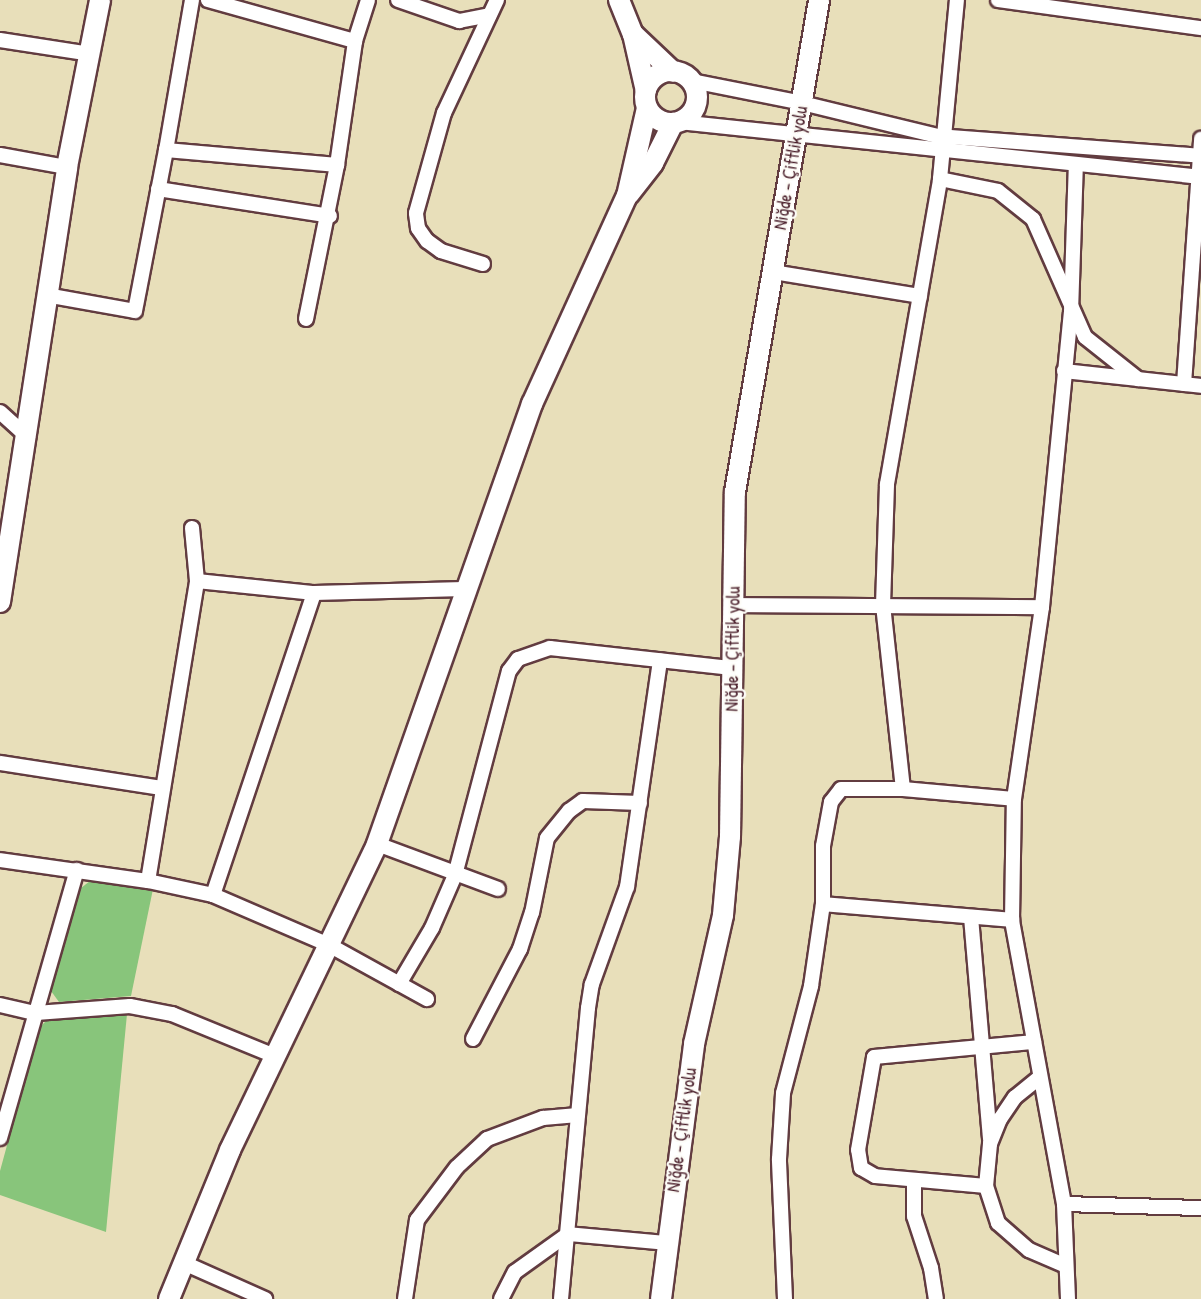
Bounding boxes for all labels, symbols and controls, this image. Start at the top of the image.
street label: Niğde - Çiftlik yolu [769,104,813,232]
street label: Niğde - Çiftlik yolu [721,586,745,712]
street label: Niğde - Çiftlik yolu [663,1067,701,1193]

